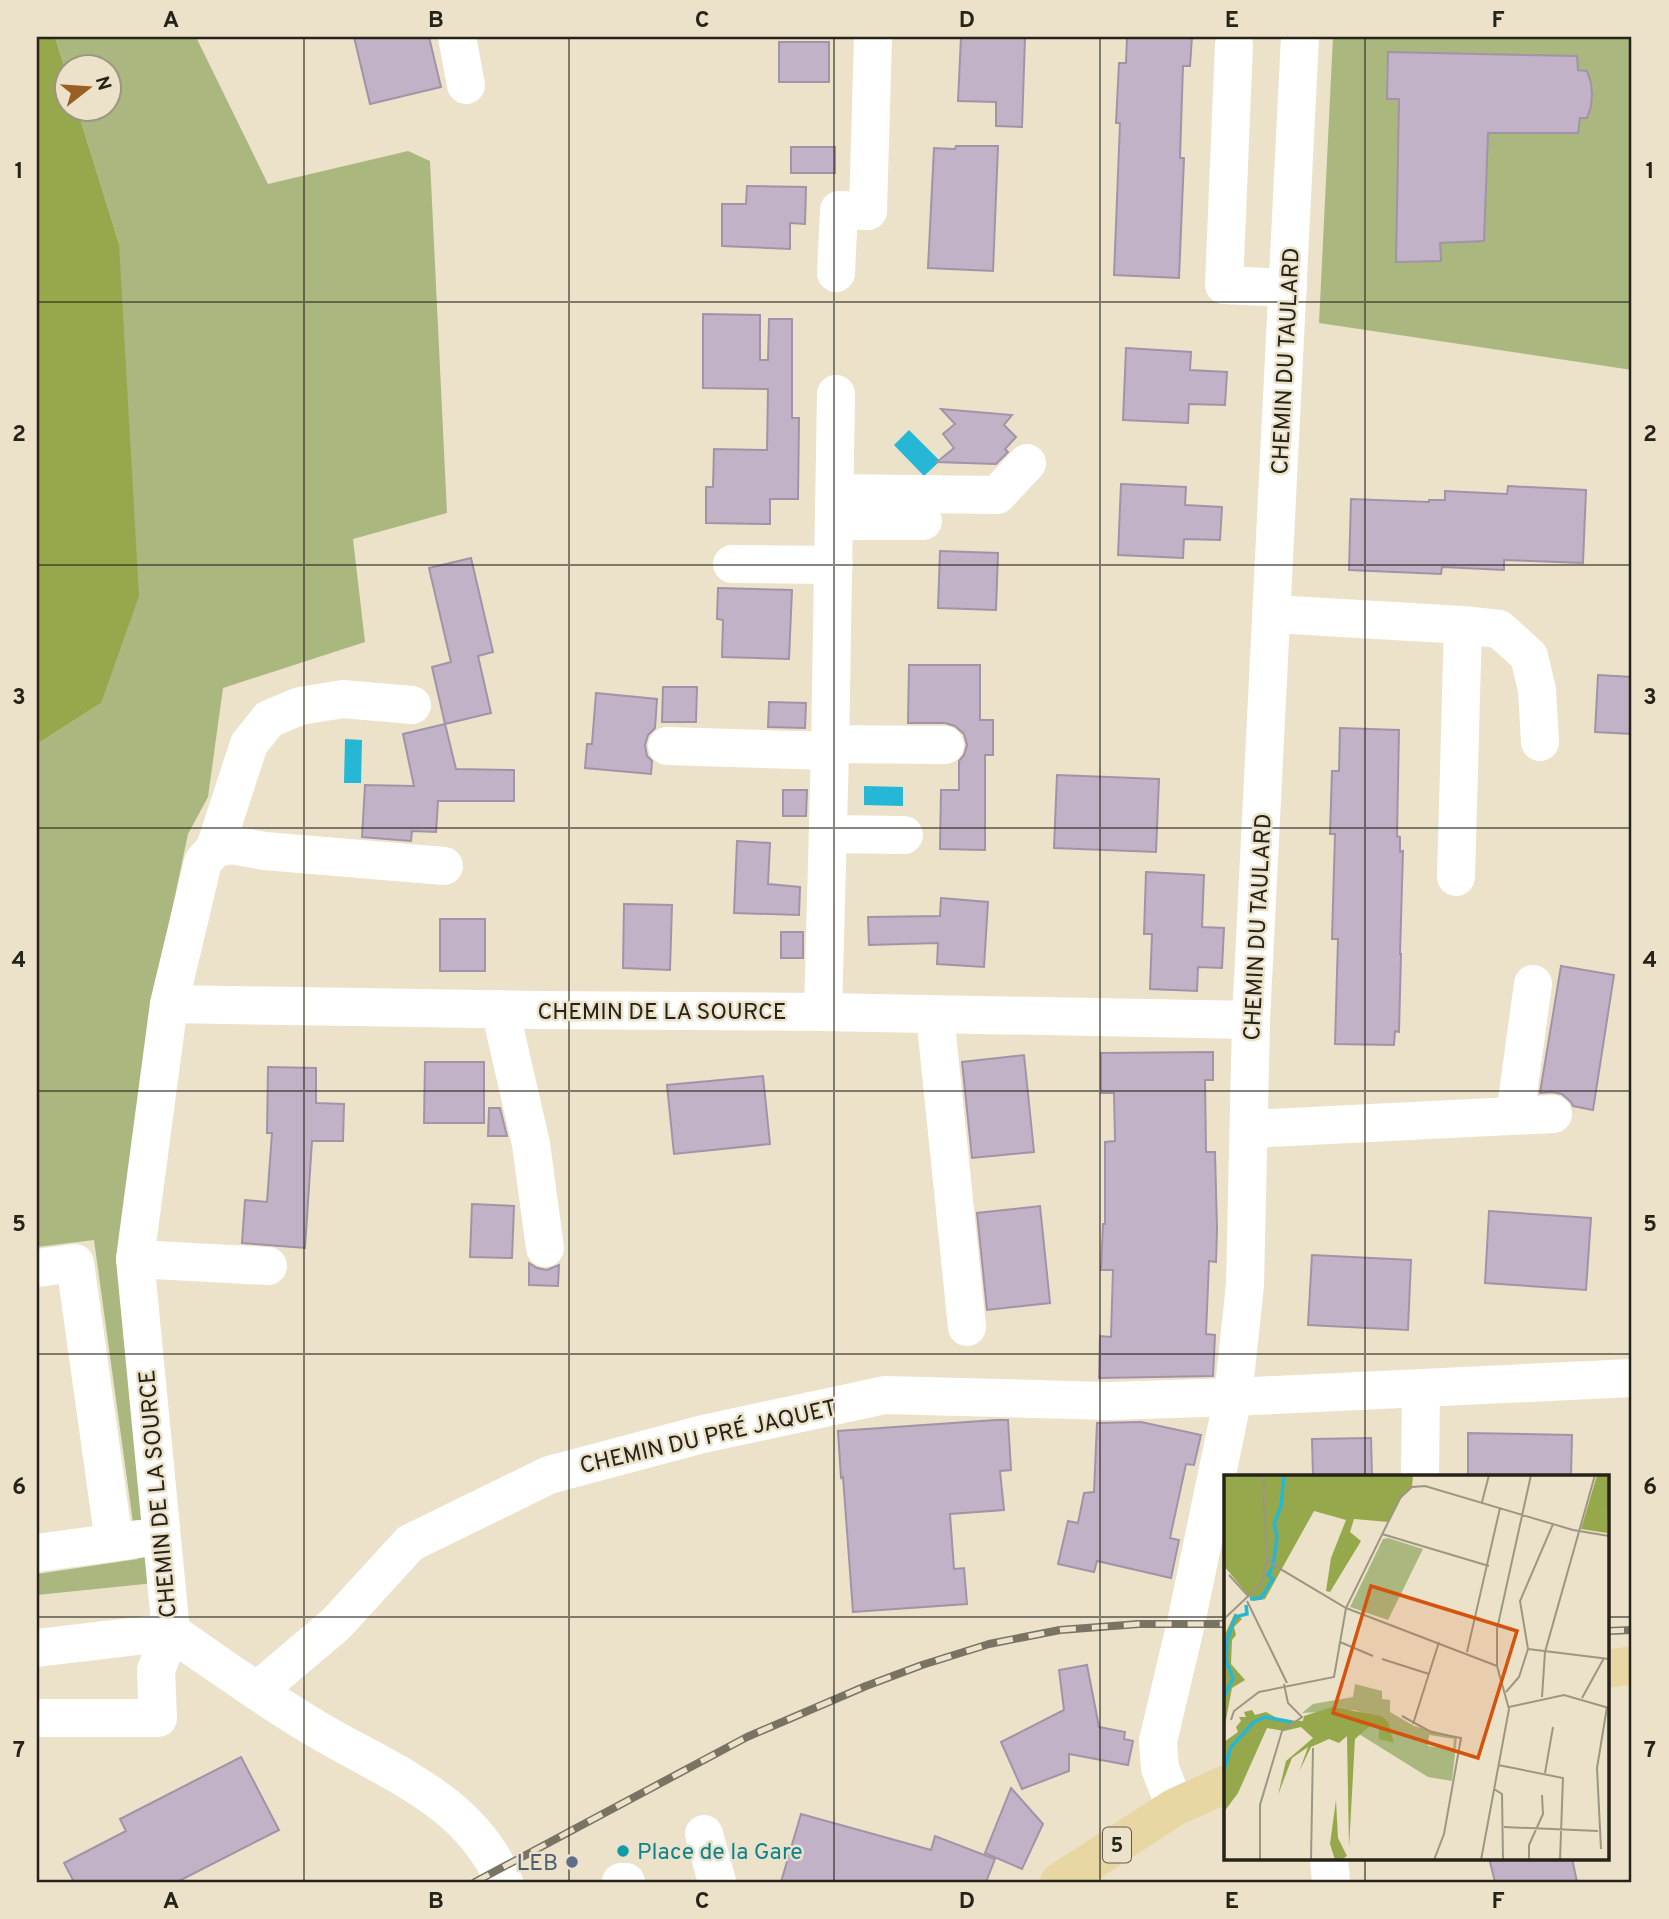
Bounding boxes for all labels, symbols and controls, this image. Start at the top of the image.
text: A [163,7,179,36]
text: B [428,7,444,36]
text: C [695,7,709,36]
text: D [959,7,975,36]
text: E [1225,7,1239,36]
text: F [1491,7,1505,36]
north arrow [52,52,122,122]
text: N [89,74,116,94]
text: 1 [14,158,24,187]
text: 1 [1645,158,1655,187]
street label: CHEMIN DU TAULARD [1267,247,1308,476]
text: 2 [12,421,26,450]
text: 2 [1643,421,1657,450]
text: 3 [12,684,26,713]
text: 3 [1643,684,1657,713]
street label: CHEMIN DU TAULARD [1239,813,1280,1042]
text: 4 [12,947,26,976]
text: 4 [1643,947,1657,976]
street label: CHEMIN DE LA SOURCE [538,999,786,1028]
text: 5 [12,1211,26,1240]
text: 5 [1643,1211,1657,1240]
street label: CHEMIN DE LA SOURCE [134,1369,185,1619]
street label: CHEMIN DU PRÉ JAQUET [577,1394,840,1482]
text: 6 [12,1474,26,1503]
text: 6 [1643,1474,1657,1503]
inset map [1224,1475,1610,1860]
text: 7 [13,1737,25,1766]
text: 7 [1644,1737,1656,1766]
road number: 5 [1103,1828,1131,1862]
place label: Place de la Gare [637,1839,803,1868]
marker: Place de la Gare [615,1843,631,1859]
place label: LEB [516,1850,558,1879]
marker: LEB [564,1854,580,1870]
text: A [163,1888,179,1917]
text: B [428,1888,444,1917]
text: C [695,1888,709,1917]
text: D [959,1888,975,1917]
text: E [1225,1888,1239,1917]
text: F [1491,1888,1505,1917]

